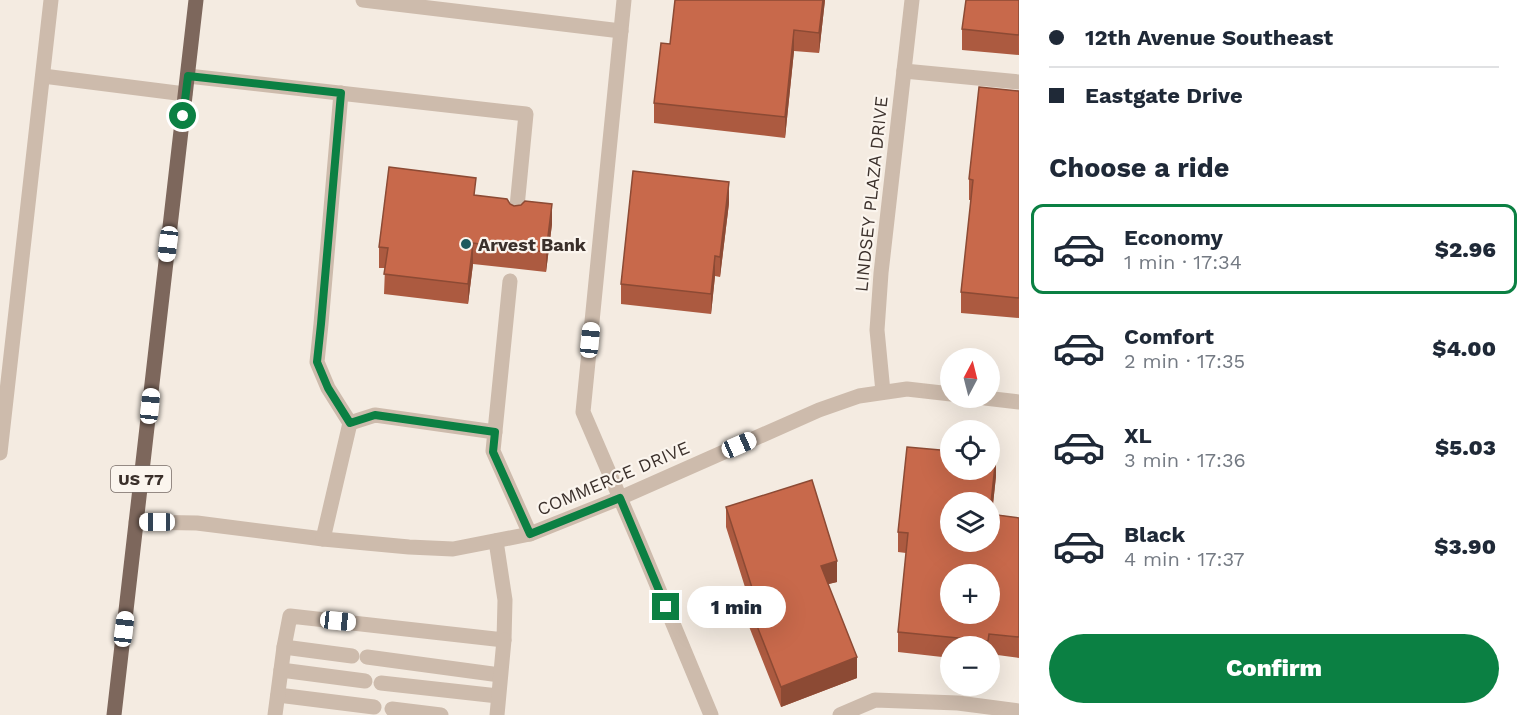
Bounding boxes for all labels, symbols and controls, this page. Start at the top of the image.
text: 12th Avenue Southeast [1085,25,1333,50]
text: Eastgate Drive [1085,83,1243,108]
street label: LINDSEY PLAZA DRIVE [850,95,892,293]
route start [169,102,196,129]
text: Choose a ride [1049,152,1229,184]
icon: car [1052,222,1106,276]
car [157,225,179,263]
text: Economy [1124,225,1223,250]
place label: Arvest Bank [478,234,587,255]
marker: Arvest Bank [459,237,473,251]
text: $2.96 [1435,237,1496,262]
text: 1 min · 17:34 [1124,250,1242,274]
car [579,321,601,359]
icon: car [1052,321,1106,375]
text: Comfort [1124,324,1214,349]
text: $4.00 [1432,336,1496,361]
north arrow [940,348,1000,408]
map controls [940,348,1000,696]
text: 2 min · 17:35 [1124,349,1245,373]
car [139,387,161,425]
button: locate [940,420,1000,480]
icon: car [1052,420,1106,474]
text: XL [1124,423,1152,448]
car [719,429,759,461]
text: $5.03 [1435,435,1496,460]
street label: COMMERCE DRIVE [534,436,692,520]
text: 3 min · 17:36 [1124,448,1246,472]
road number: US 77 [111,466,171,492]
button: layers [940,492,1000,552]
car [139,513,175,531]
icon: car [1052,519,1106,573]
text: Black [1124,522,1185,547]
text: $3.90 [1434,534,1496,559]
text: 4 min · 17:37 [1124,547,1245,571]
button: + [940,564,1000,624]
callout: 1 min [687,586,786,628]
route end [652,593,679,620]
text: 1 min [711,595,762,619]
car [113,610,135,648]
car [319,610,357,632]
button: Confirm [1049,634,1499,703]
button: − [940,636,1000,696]

